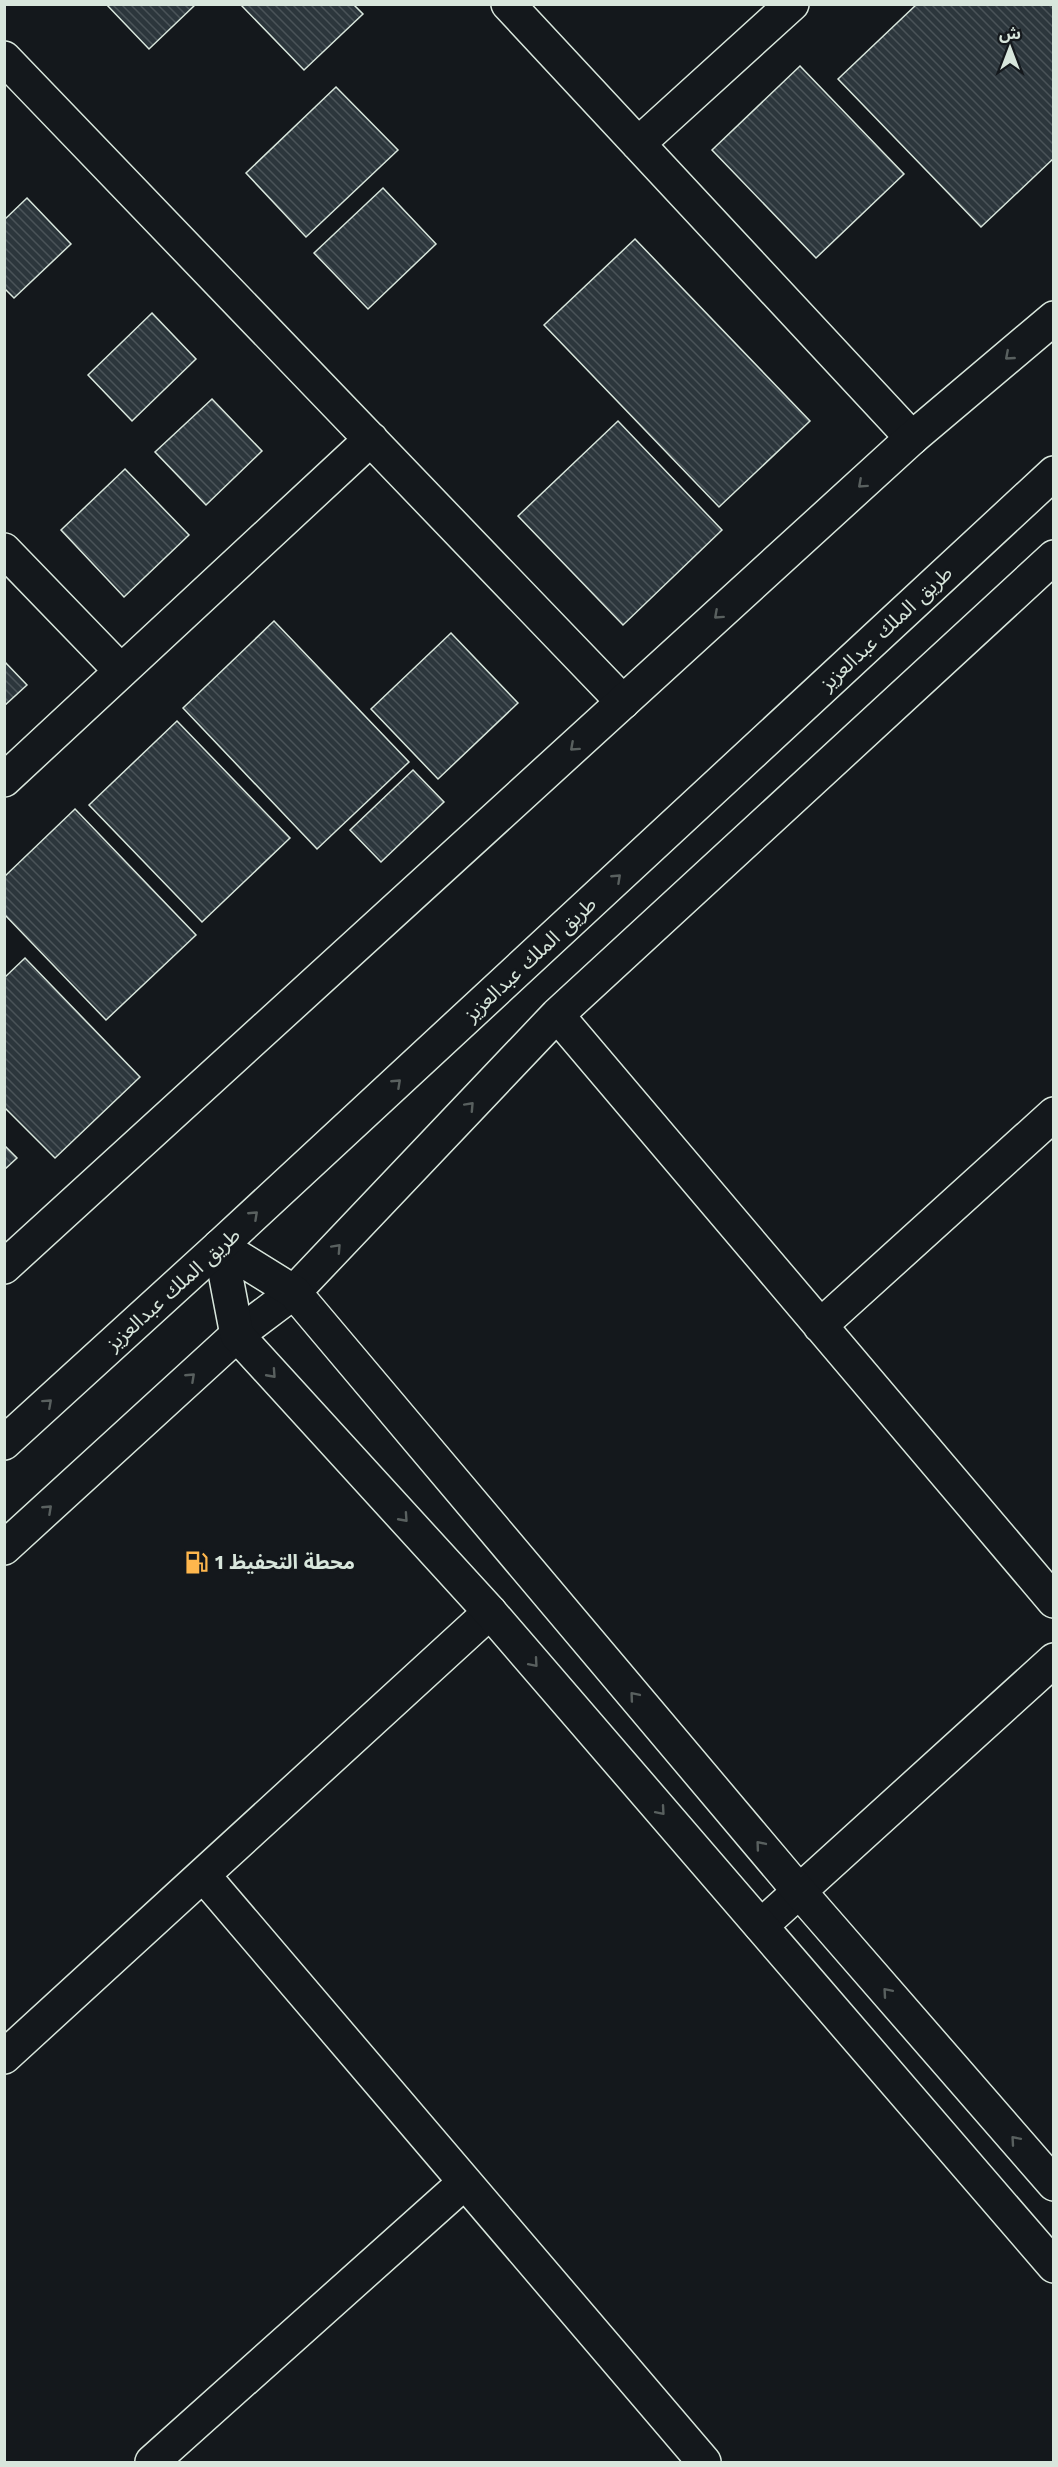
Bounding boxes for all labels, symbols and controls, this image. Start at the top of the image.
north arrow [980,18,1040,78]
text: ش [999,24,1021,43]
one-way arrow [1005,349,1016,360]
one-way arrow [858,477,869,488]
street label: طريق الملك عبدالعزيز [814,561,958,697]
one-way arrow [714,608,725,619]
one-way arrow [570,740,581,751]
one-way arrow [609,875,620,886]
street label: طريق الملك عبدالعزيز [458,892,602,1028]
one-way arrow [389,1079,400,1090]
one-way arrow [463,1102,474,1113]
one-way arrow [247,1211,258,1222]
street label: طريق الملك عبدالعزيز [100,1223,246,1357]
one-way arrow [329,1244,340,1255]
one-way arrow [265,1367,276,1377]
one-way arrow [184,1373,195,1384]
one-way arrow [41,1399,52,1410]
one-way arrow [41,1505,51,1516]
one-way arrow [397,1511,408,1521]
fuel station icon: محطة التحفيظ 1 [184,1549,210,1575]
place label: محطة التحفيظ 1 [215,1550,355,1574]
one-way arrow [527,1656,538,1667]
one-way arrow [630,1692,641,1703]
one-way arrow [654,1804,665,1814]
one-way arrow [756,1841,767,1852]
one-way arrow [883,1988,894,1999]
one-way arrow [1011,2136,1022,2146]

